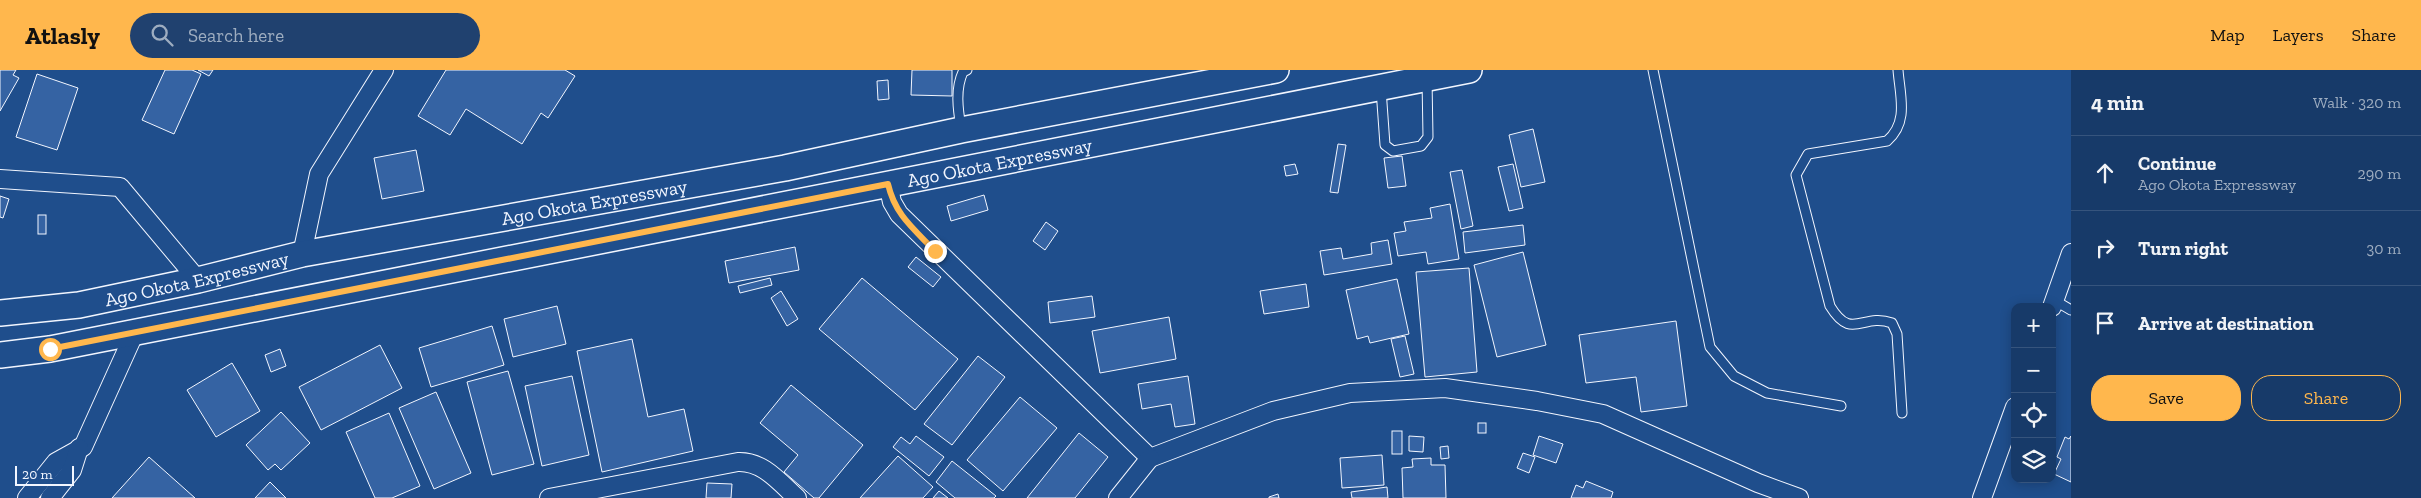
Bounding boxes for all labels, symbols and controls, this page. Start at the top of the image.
search box [130,13,480,58]
text: Atlasly [25,21,100,50]
icon: search [148,21,176,49]
text: Search here [188,24,284,47]
text: Map [2210,24,2245,46]
text: Layers [2273,24,2324,46]
text: Share [2352,24,2396,46]
text: 4 min [2091,90,2144,115]
text: Walk · 320 m [2313,93,2401,112]
street label: Ago Okota Expressway [905,133,1094,192]
text: Continue [2138,152,2216,175]
icon: ahead [2091,159,2119,187]
text: 290 m [2358,164,2401,183]
street label: Ago Okota Expressway [500,175,689,230]
text: Ago Okota Expressway [2138,175,2296,194]
icon: right [2091,234,2119,262]
text: Turn right [2138,237,2228,260]
text: 30 m [2367,239,2401,258]
route end [924,240,947,263]
street label: Ago Okota Expressway [103,247,291,311]
map controls [2011,303,2056,483]
button: + [2011,303,2056,348]
icon: arrive [2091,309,2119,337]
text: Arrive at destination [2138,312,2314,335]
route start [39,338,62,361]
button: − [2011,348,2056,393]
button: Save [2091,375,2241,421]
button: Share [2251,375,2401,421]
button: locate [2011,393,2056,438]
button: layers [2011,438,2056,483]
scale bar [15,463,74,486]
text: 20 m [22,466,53,483]

